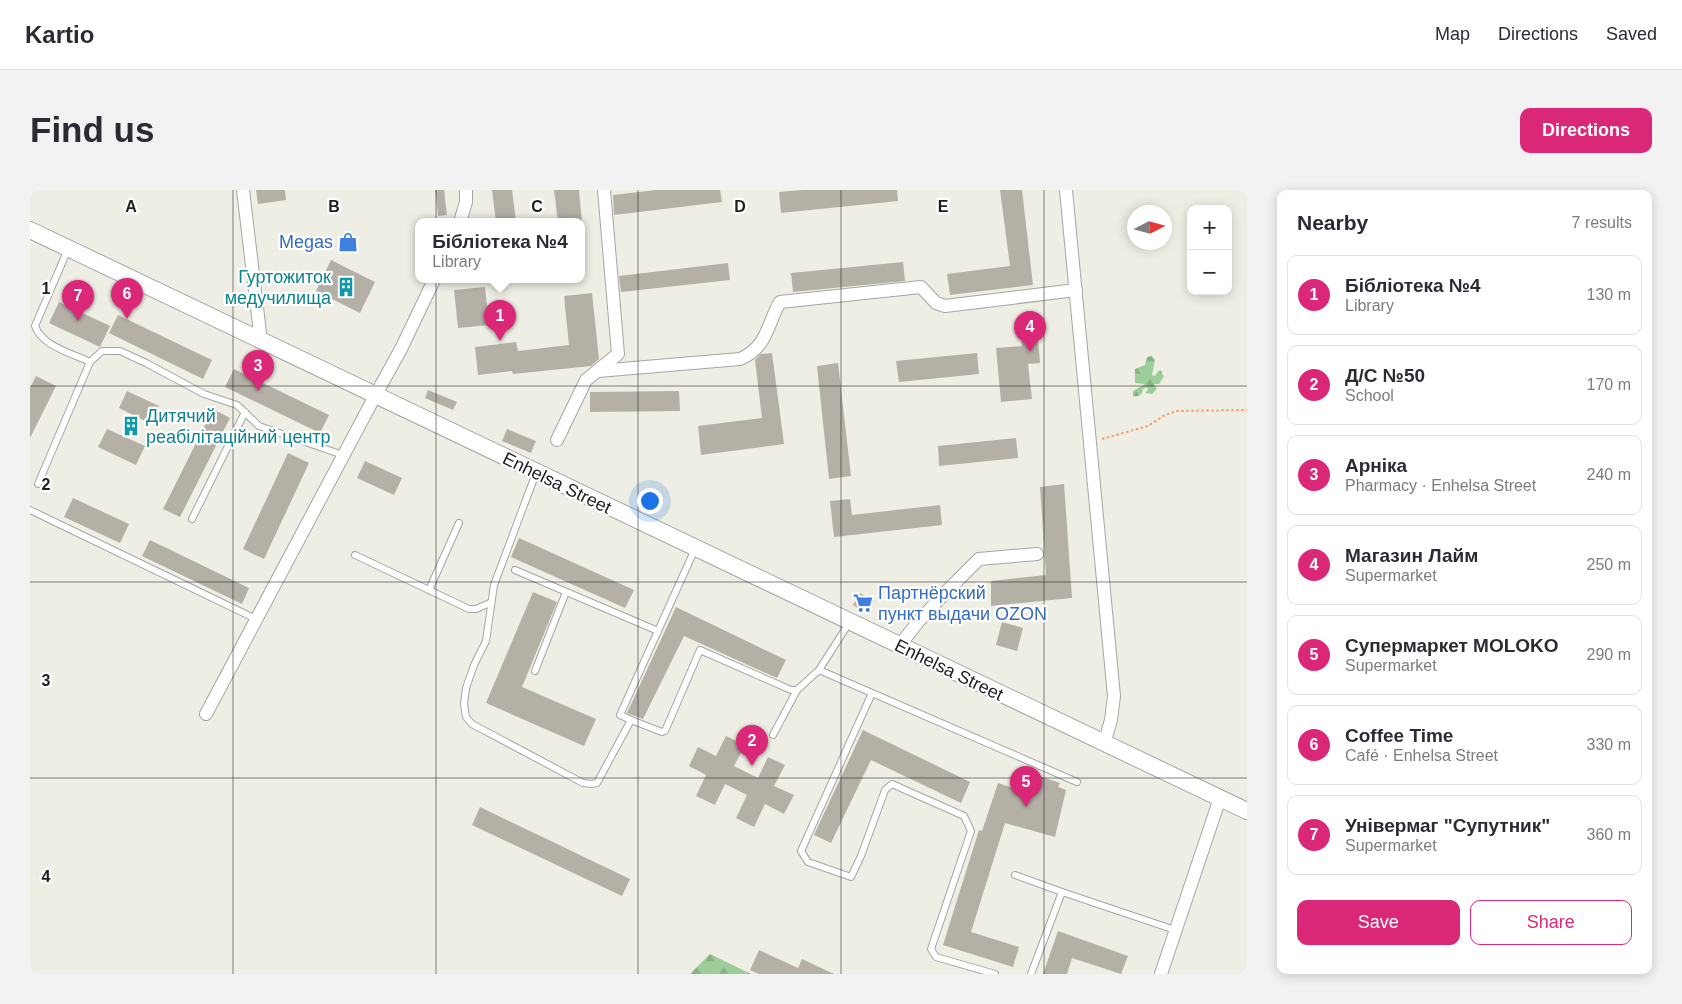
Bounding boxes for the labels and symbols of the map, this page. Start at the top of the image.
text: A [125,198,137,215]
text: B [328,198,340,215]
text: C [531,198,543,215]
text: D [734,198,746,215]
text: E [938,198,949,215]
north arrow [1127,205,1172,250]
shop icon: Megas [337,231,359,253]
place label: Megas [279,232,333,252]
place label: Гуртожиток медучилища [225,267,332,308]
building icon: Гуртожиток медучилища [335,276,357,298]
pin: 6 [111,278,143,319]
text: 1 [42,280,51,297]
pin: 7 [62,280,94,321]
pin: 1 [484,300,516,341]
pin: 4 [1014,311,1046,352]
pin: 3 [242,350,274,391]
place label: Дитячий реабілітаційний центр [146,406,331,447]
building icon: Дитячий реабілітаційний центр [120,415,142,437]
street label: Enhelsa Street [500,448,614,518]
text: 2 [42,476,51,493]
your location [637,488,663,514]
place label: Партнёрский пункт выдачи OZON [878,583,1047,624]
supermarket icon: Партнёрский пункт выдачи OZON [852,592,874,614]
street label: Enhelsa Street [892,635,1006,705]
text: 3 [42,672,51,689]
pin: 2 [736,725,768,766]
pin: 5 [1010,766,1042,807]
text: 4 [42,868,51,885]

